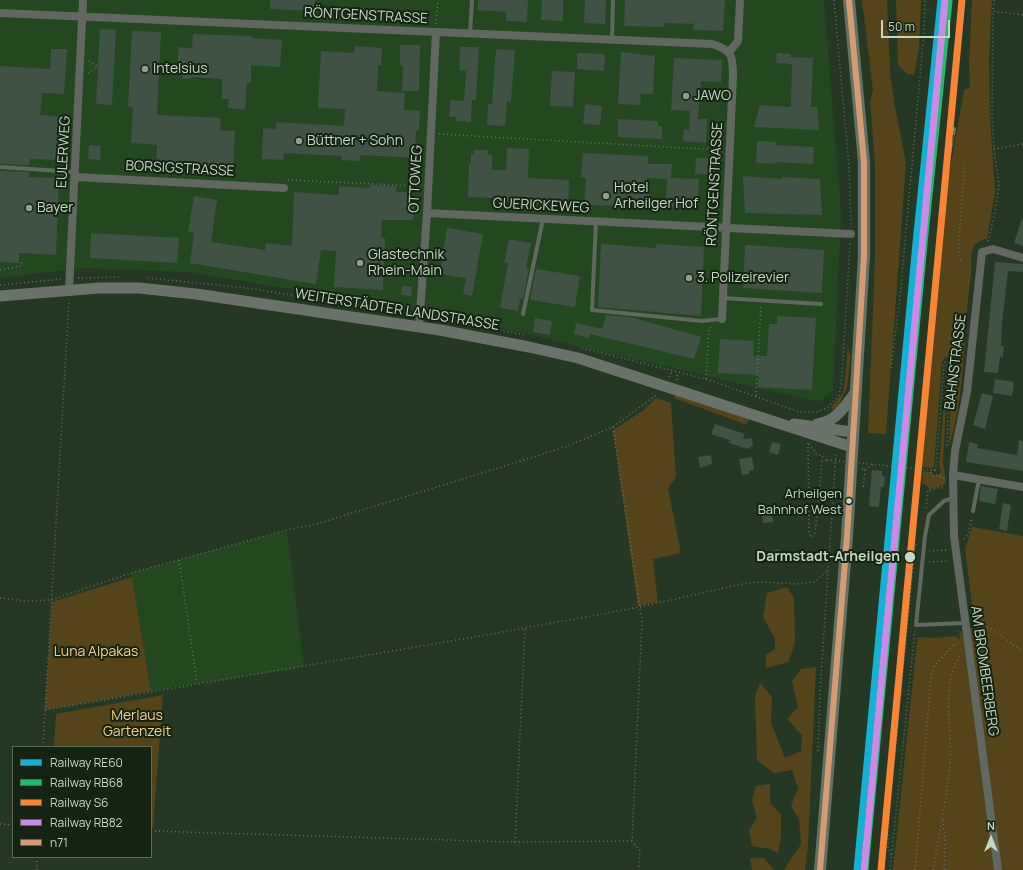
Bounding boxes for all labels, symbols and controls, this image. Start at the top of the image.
street label: RÖNTGENSTRASSE [304,4,428,28]
scale bar [883,12,952,38]
text: 50 m [888,18,915,35]
place label: Intelsius [153,61,208,77]
marker: Intelsius [140,64,150,74]
place label: JAWO [694,88,731,104]
marker: JAWO [681,91,691,101]
street label: EULERWEG [54,115,74,189]
street label: RÖNTGENSTRASSE [703,122,727,246]
place label: Büttner + Sohn [307,133,403,149]
marker: Büttner + Sohn [294,136,304,146]
street label: OTTOWEG [406,145,426,213]
street label: BORSIGSTRASSE [125,158,235,180]
place label: Hotel Arheilger Hof [614,180,698,212]
marker: Hotel Arheilger Hof [601,191,611,201]
street label: GUERICKEWEG [492,195,590,217]
place label: Bayer [37,200,73,216]
marker: Bayer [24,203,34,213]
place label: Glastechnik Rhein-Main [368,247,444,280]
marker: Glastechnik Rhein-Main [355,258,365,268]
place label: 3. Polizeirevier [697,270,789,286]
marker: 3. Polizeirevier [684,273,694,283]
street label: WEITERSTÄDTER LANDSTRASSE [293,286,501,334]
street label: BAHNSTRASSE [942,313,970,411]
place label: Arheilgen Bahnhof West [758,486,842,517]
marker: Arheilgen Bahnhof West [844,496,854,506]
place label: Darmstadt-Arheilgen [756,549,900,565]
marker: Darmstadt-Arheilgen [903,550,917,564]
street label: AM BROMBEERBERG [967,605,1001,737]
park label: Luna Alpakas [54,644,138,660]
park label: Merlaus Gartenzeit [103,708,171,740]
legend [12,746,152,858]
text: Railway RE60 [50,754,123,771]
text: Railway RB68 [50,774,123,791]
text: Railway S6 [50,794,109,811]
text: Railway RB82 [50,814,122,831]
north arrow [971,818,1011,858]
text: N [987,818,995,833]
text: n71 [50,834,68,851]

